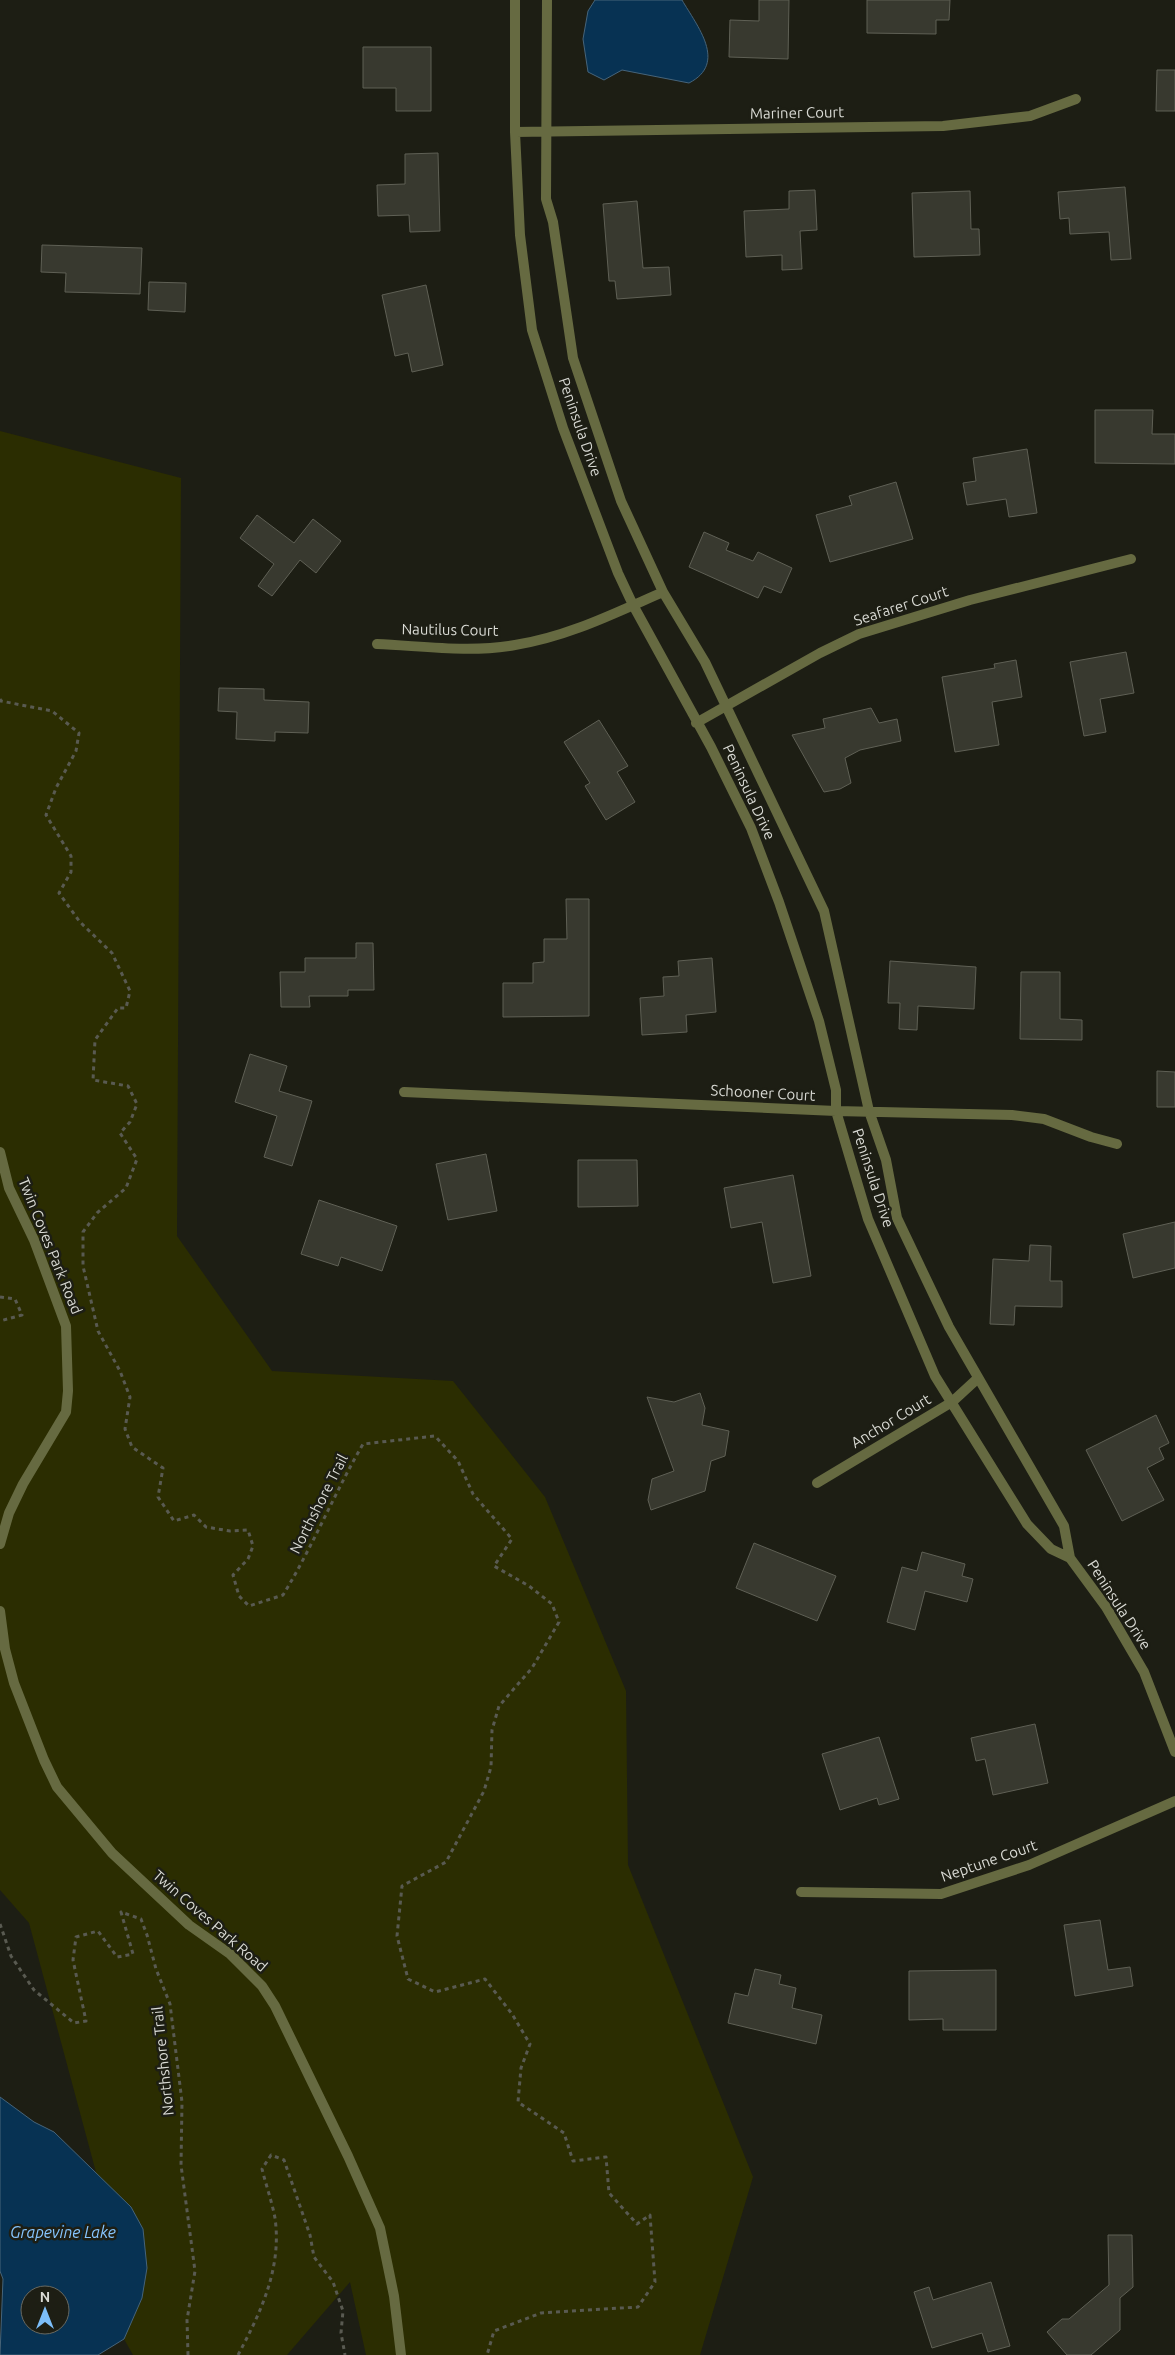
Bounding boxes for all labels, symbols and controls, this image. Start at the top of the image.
street label: Mariner Court [750,103,844,122]
street label: Peninsula Drive [556,375,605,478]
street label: Seafarer Court [851,582,950,629]
street label: Nautilus Court [401,620,499,639]
street label: Peninsula Drive [720,741,779,842]
street label: Schooner Court [710,1081,816,1104]
street label: Peninsula Drive [849,1126,898,1230]
street label: Twin Coves Park Road [15,1175,86,1317]
street label: Anchor Court [848,1390,934,1451]
street label: Northshore Trail [286,1451,351,1556]
street label: Peninsula Drive [1084,1557,1155,1653]
street label: Neptune Court [939,1836,1039,1885]
street label: Twin Coves Park Road [150,1866,271,1975]
street label: Northshore Trail [148,2006,177,2116]
water label: Grapevine Lake [10,2223,116,2241]
north arrow [20,2285,70,2335]
text: N [40,2289,50,2305]

